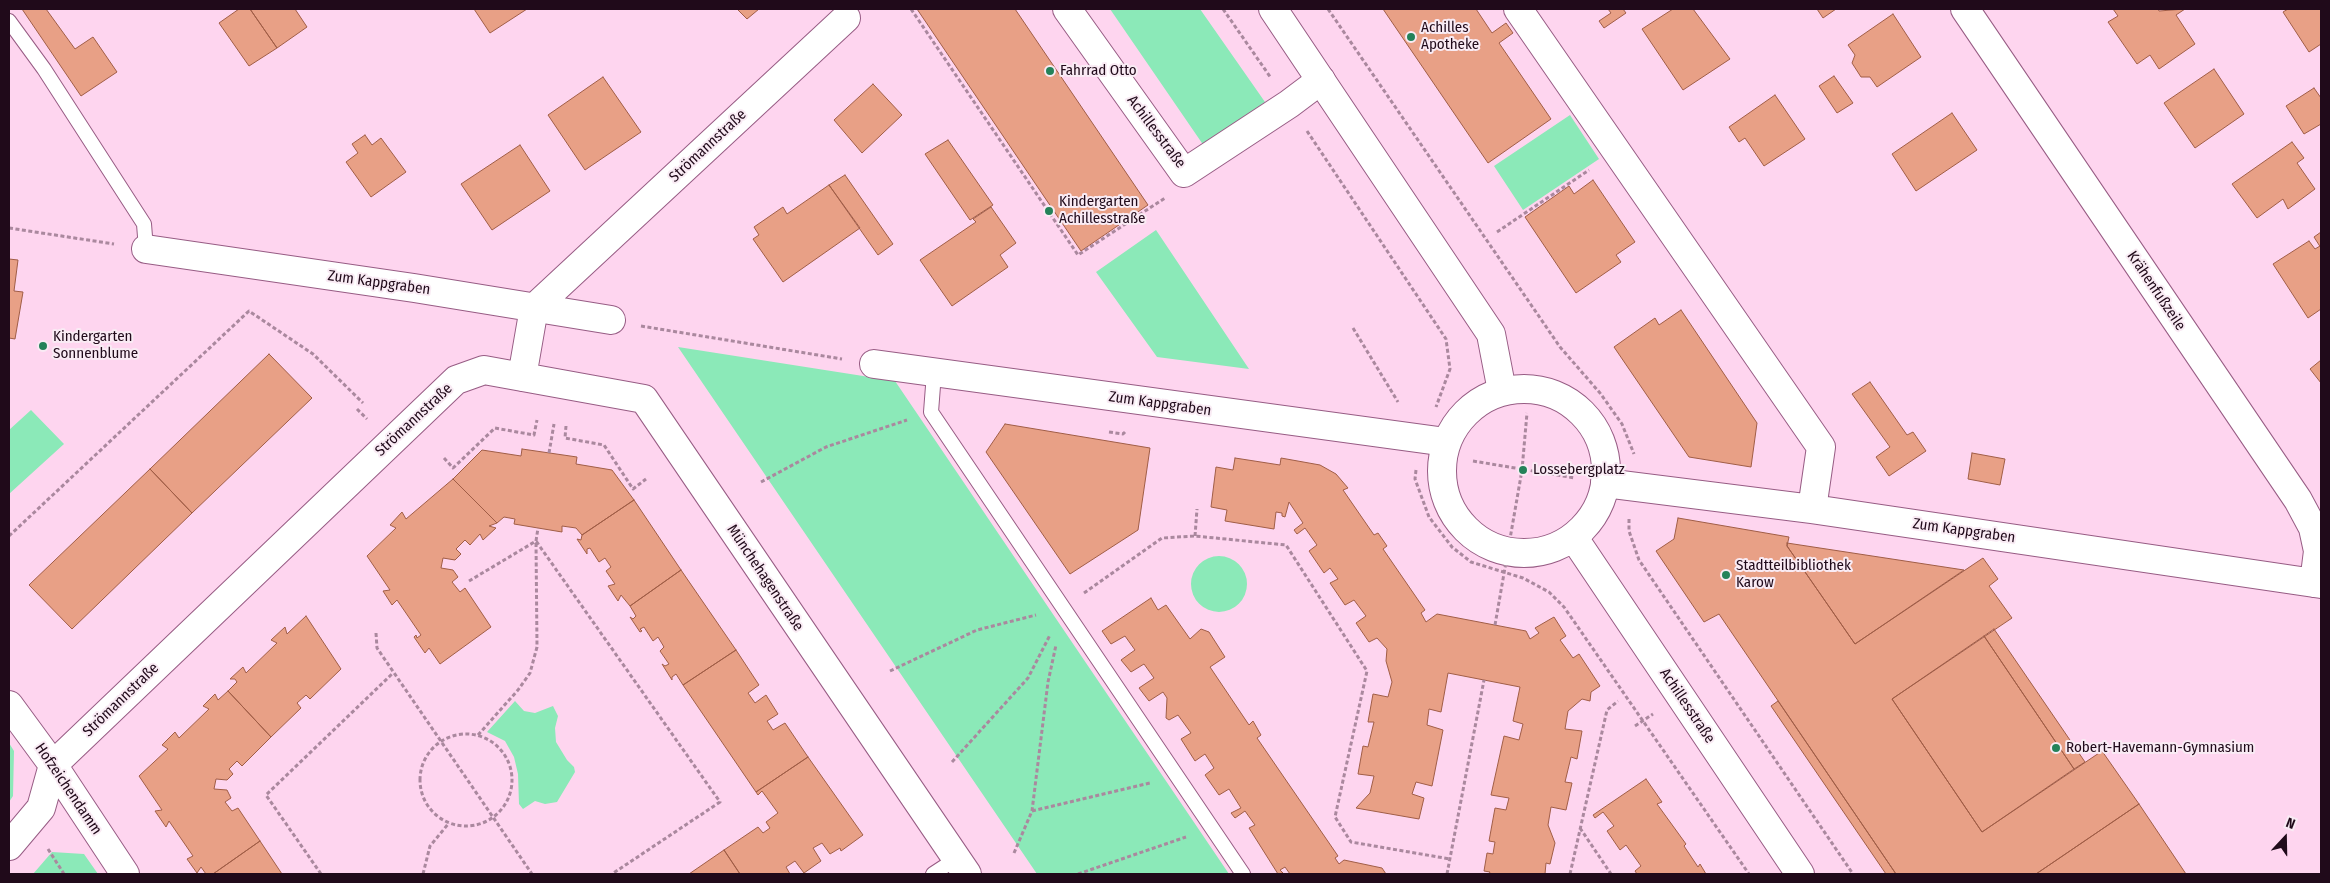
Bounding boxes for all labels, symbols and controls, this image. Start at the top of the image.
place label: Achilles Apotheke [1421,19,1479,54]
marker: Achilles Apotheke [1405,31,1417,43]
place label: Fahrrad Otto [1060,62,1137,80]
marker: Fahrrad Otto [1044,65,1056,77]
street label: Achillesstraße [1123,92,1189,172]
street label: Strömannstraße [666,106,750,186]
place label: Kindergarten Achillesstraße [1059,193,1145,228]
marker: Kindergarten Achillesstraße [1043,205,1055,217]
street label: Krähenfußzeile [2123,248,2189,334]
street label: Zum Kappgraben [327,267,431,299]
place label: Kindergarten Sonnenblume [53,328,138,363]
marker: Kindergarten Sonnenblume [37,340,49,352]
street label: Strömannstraße [372,380,456,460]
street label: Zum Kappgraben [1108,388,1212,420]
place label: Lossebergplatz [1533,461,1625,479]
marker: Lossebergplatz [1517,464,1529,476]
street label: Zum Kappgraben [1912,515,2016,547]
street label: Münchehagenstraße [723,521,807,635]
place label: Stadtteilbibliothek Karow [1736,557,1851,592]
marker: Stadtteilbibliothek Karow [1720,569,1732,581]
street label: Strömannstraße [79,659,163,741]
street label: Achillesstraße [1655,665,1719,747]
place label: Robert-Havemann-Gymnasium [2066,739,2254,757]
street label: Hofzeichendamm [31,740,105,838]
marker: Robert-Havemann-Gymnasium [2050,742,2062,754]
north arrow [2260,813,2310,863]
text: N [2284,814,2298,833]

